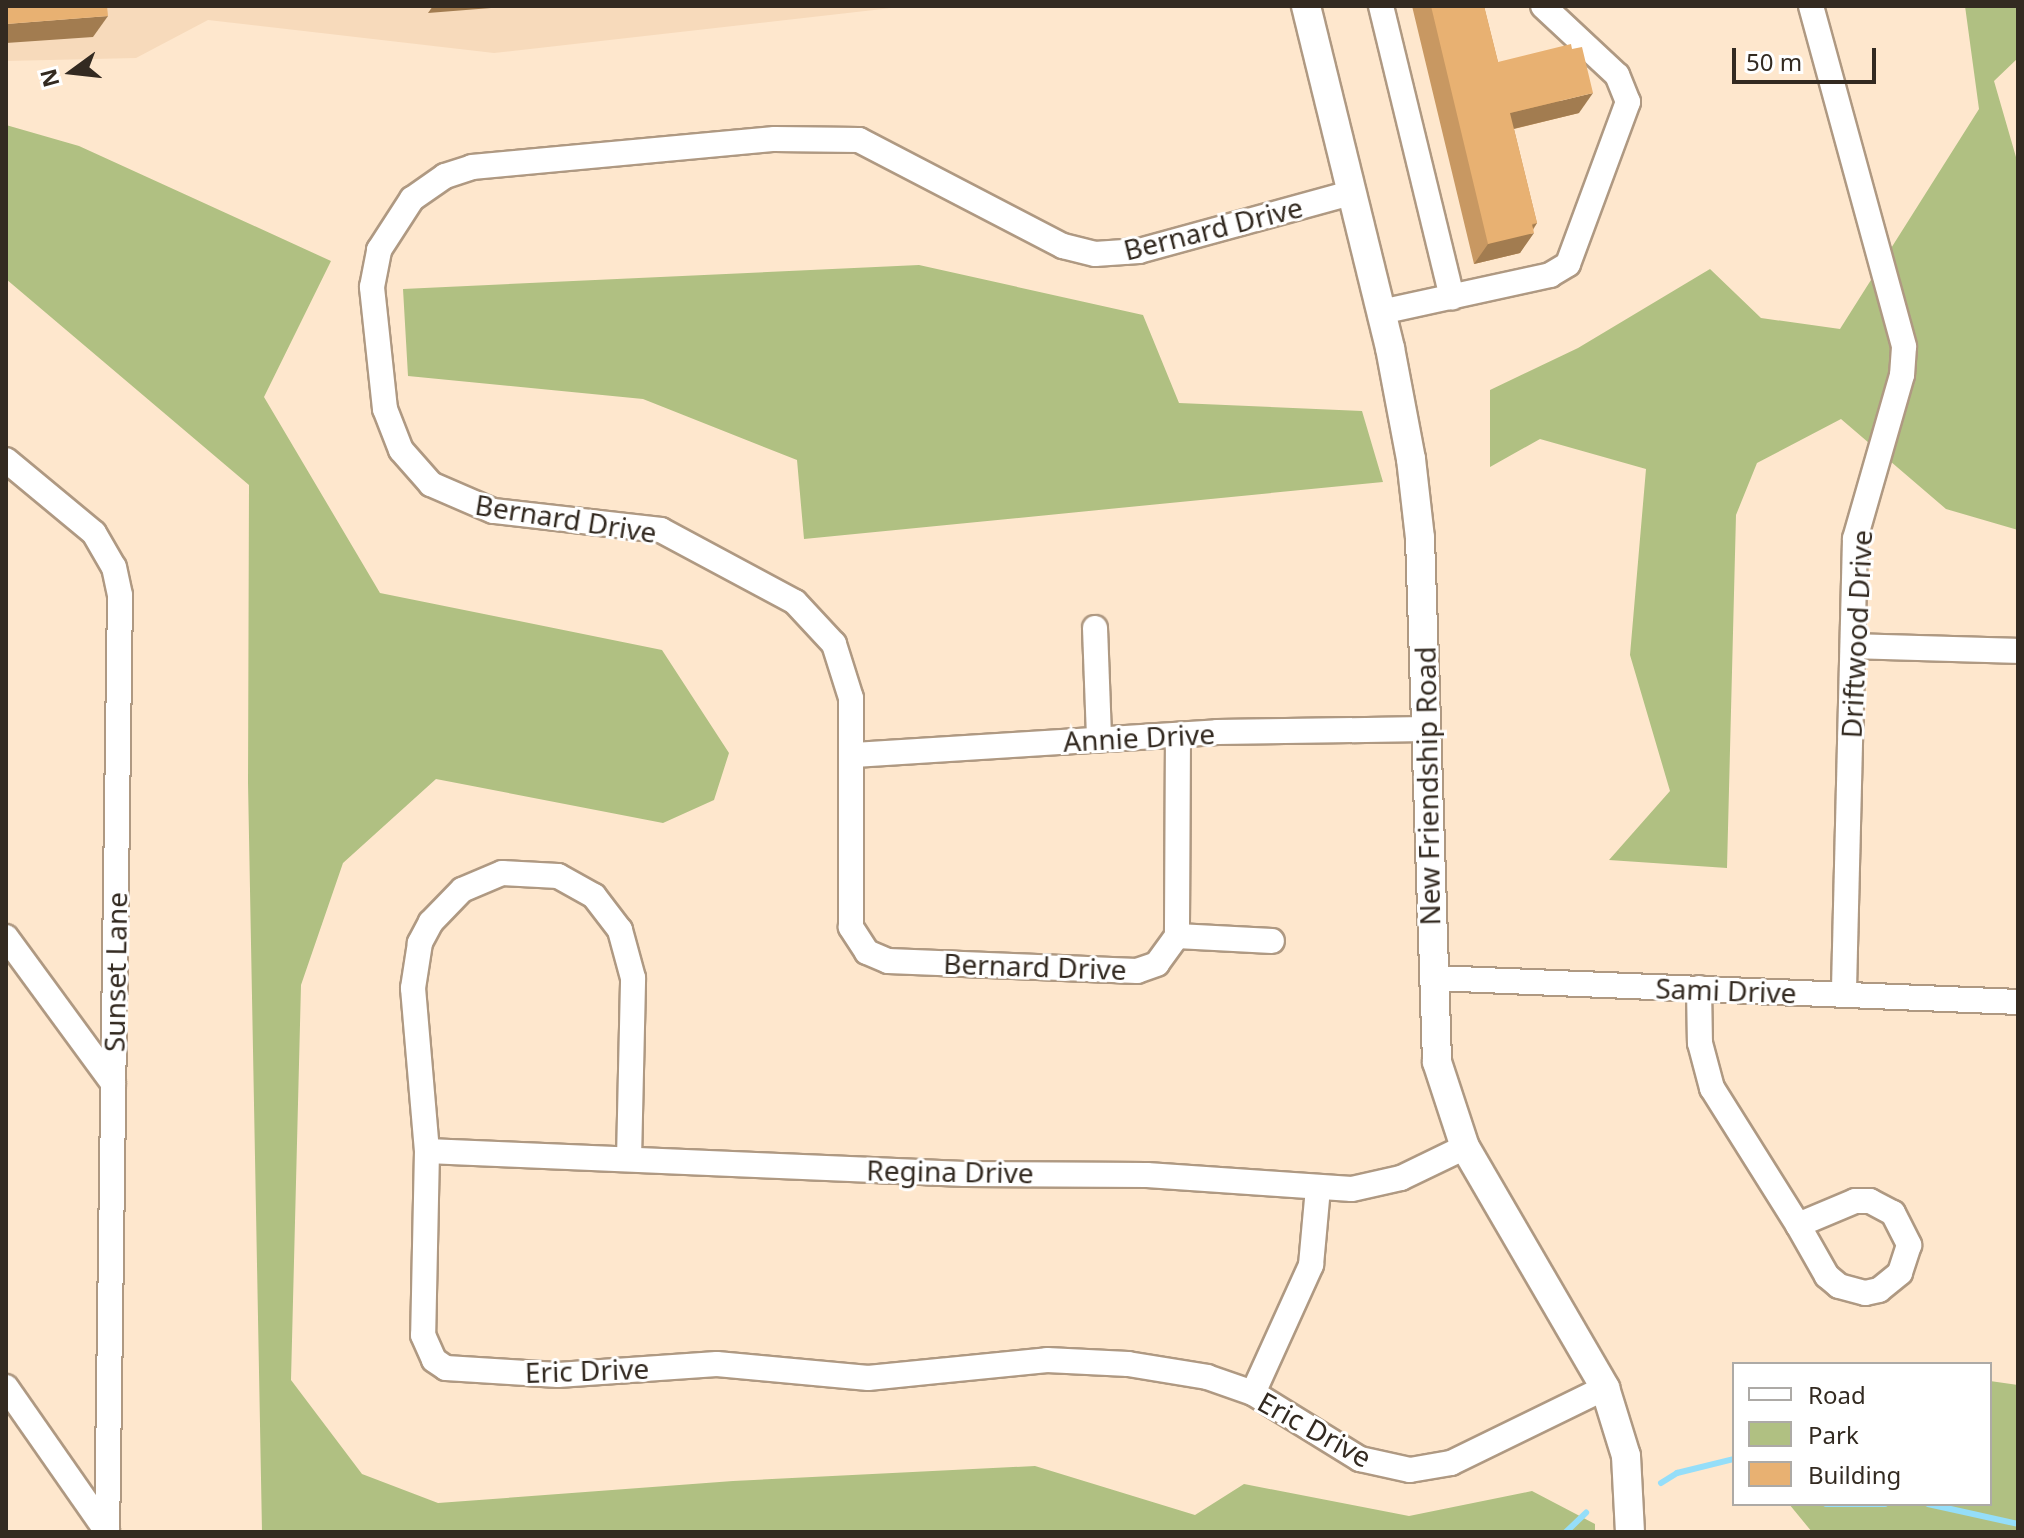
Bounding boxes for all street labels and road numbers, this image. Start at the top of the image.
street label: Bernard Drive [1120,190,1306,266]
street label: Bernard Drive [473,487,659,549]
street label: Driftwood Drive [1834,529,1878,739]
street label: New Friendship Road [1408,646,1446,926]
street label: Annie Drive [1062,716,1216,758]
street label: Sunset Lane [97,892,133,1052]
street label: Bernard Drive [943,946,1127,986]
street label: Sami Drive [1655,971,1797,1009]
street label: Regina Drive [866,1153,1034,1189]
street label: Eric Drive [524,1351,650,1389]
street label: Eric Drive [1252,1384,1378,1474]

